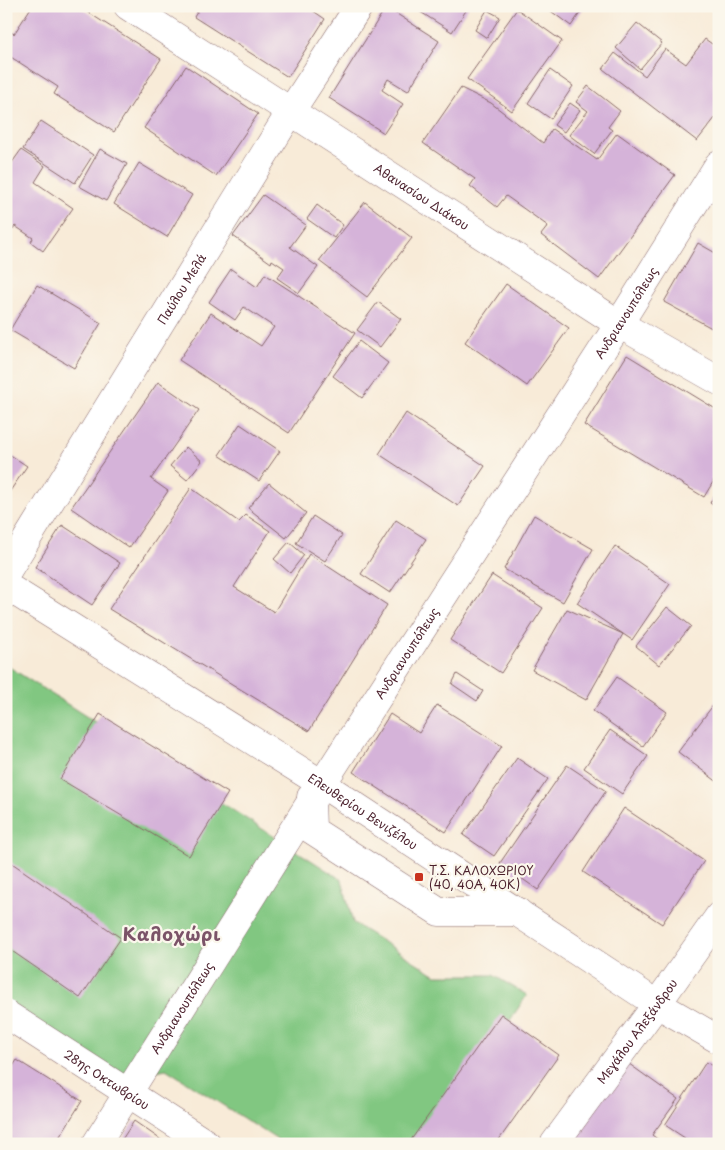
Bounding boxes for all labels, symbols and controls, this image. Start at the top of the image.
street label: Αθανασίου Διάκου [370,159,473,234]
street label: Παύλου Μελά [153,250,210,328]
street label: Ανδριανουπόλεως [590,263,662,362]
street label: Ανδριανουπόλεως [370,604,443,702]
street label: Ελευθερίου Βενιζέλου [305,769,421,854]
place label: Τ.Σ. ΚΑΛΟΧΩΡΙΟΥ (40, 40Α, 40Κ) [429,861,534,893]
marker: Τ.Σ. ΚΑΛΟΧΩΡΙΟΥ (40, 40Α, 40Κ) [413,871,425,883]
district label: Καλοχώρι [123,920,221,947]
street label: Ανδριανουπόλεως [146,958,217,1057]
street label: Μεγάλου Αλεξάνδρου [592,975,681,1087]
street label: 28ης Οκτωβρίου [60,1045,153,1114]

